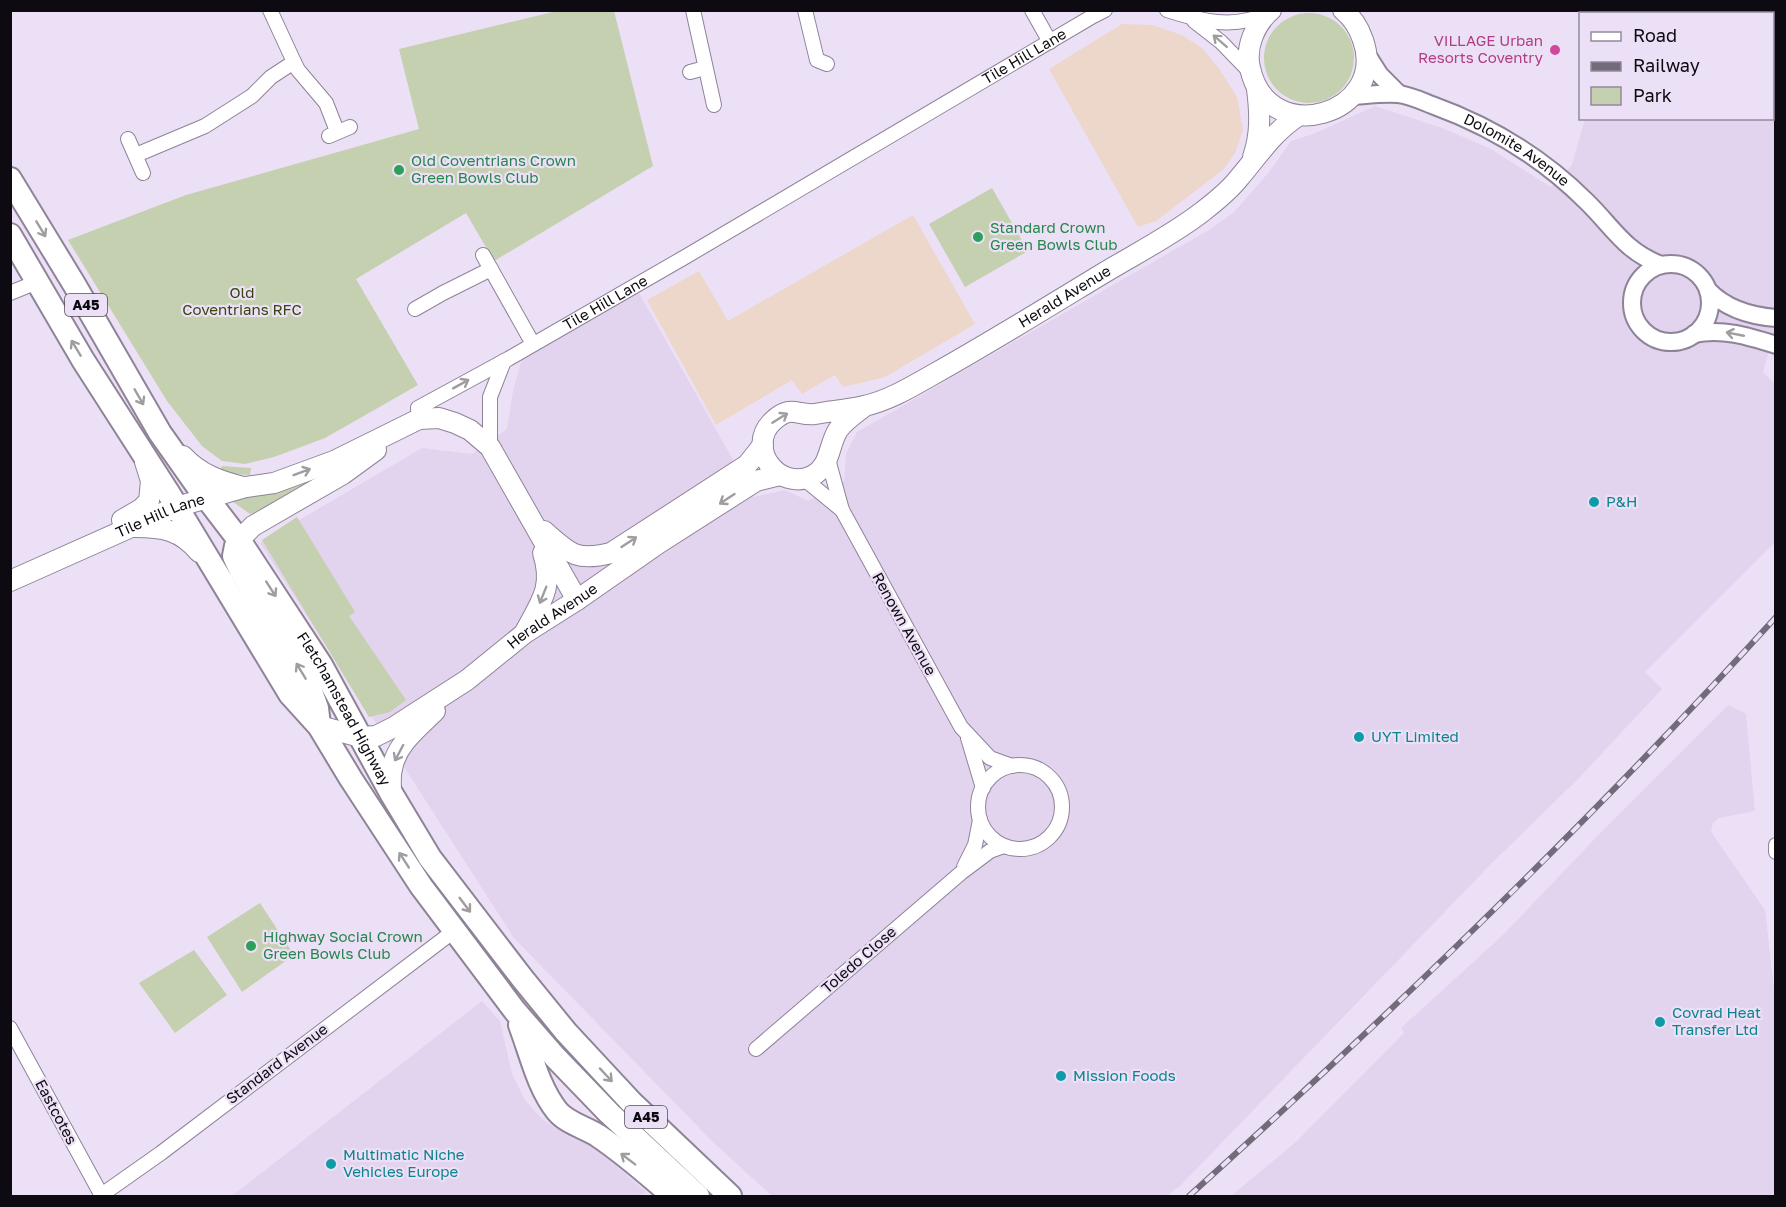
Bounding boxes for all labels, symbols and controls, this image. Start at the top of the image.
legend [1579,12,1774,120]
street label: Tile Hill Lane [979,24,1069,87]
text: Road [1633,24,1677,46]
place label: VILLAGE Urban Resorts Coventry [1418,31,1544,66]
one-way arrow [1213,34,1228,48]
marker: VILLAGE Urban Resorts Coventry [1548,43,1562,57]
text: Railway [1633,54,1700,76]
text: Park [1633,84,1672,106]
street label: Dolomite Avenue [1461,109,1574,190]
place label: Old Coventrians Crown Green Bowls Club [411,151,576,186]
marker: Old Coventrians Crown Green Bowls Club [392,163,406,177]
place label: Standard Crown Green Bowls Club [990,218,1118,253]
one-way arrow [35,220,47,237]
marker: Standard Crown Green Bowls Club [971,230,985,244]
street label: Herald Avenue [1015,261,1114,331]
street label: Tile Hill Lane [560,270,651,333]
park label: Old Coventrians RFC [182,283,302,318]
road number: A45 [65,294,107,316]
one-way arrow [1726,328,1745,339]
one-way arrow [70,340,82,357]
one-way arrow [452,378,469,390]
one-way arrow [134,388,145,406]
one-way arrow [771,411,788,424]
one-way arrow [292,466,311,477]
street label: Tile Hill Lane [113,489,207,541]
place label: P&H [1606,492,1637,510]
one-way arrow [719,493,736,505]
marker: P&H [1587,495,1601,509]
one-way arrow [620,535,637,547]
street label: Renown Avenue [869,569,941,678]
street label: Herald Avenue [503,579,601,652]
one-way arrow [265,580,277,596]
one-way arrow [537,585,548,604]
street label: Fletchamstead Highway [294,628,396,789]
one-way arrow [294,663,306,680]
place label: UYT Limited [1371,727,1459,745]
marker: UYT Limited [1352,730,1366,744]
one-way arrow [393,743,404,761]
one-way arrow [398,852,410,869]
one-way arrow [459,897,472,913]
street label: Toledo Close [817,922,899,996]
place label: Highway Social Crown Green Bowls Club [263,927,423,962]
marker: Highway Social Crown Green Bowls Club [244,939,258,953]
place label: Covrad Heat Transfer Ltd [1672,1003,1761,1038]
marker: Covrad Heat Transfer Ltd [1653,1015,1667,1029]
street label: Standard Avenue [222,1019,331,1107]
place label: Mission Foods [1073,1066,1176,1084]
one-way arrow [599,1067,613,1082]
marker: Mission Foods [1054,1069,1068,1083]
street label: Eastcotes [32,1076,82,1147]
road number: A45 [625,1106,667,1128]
place label: Multimatic Niche Vehicles Europe [343,1145,465,1180]
one-way arrow [621,1153,637,1165]
marker: Multimatic Niche Vehicles Europe [324,1157,338,1171]

